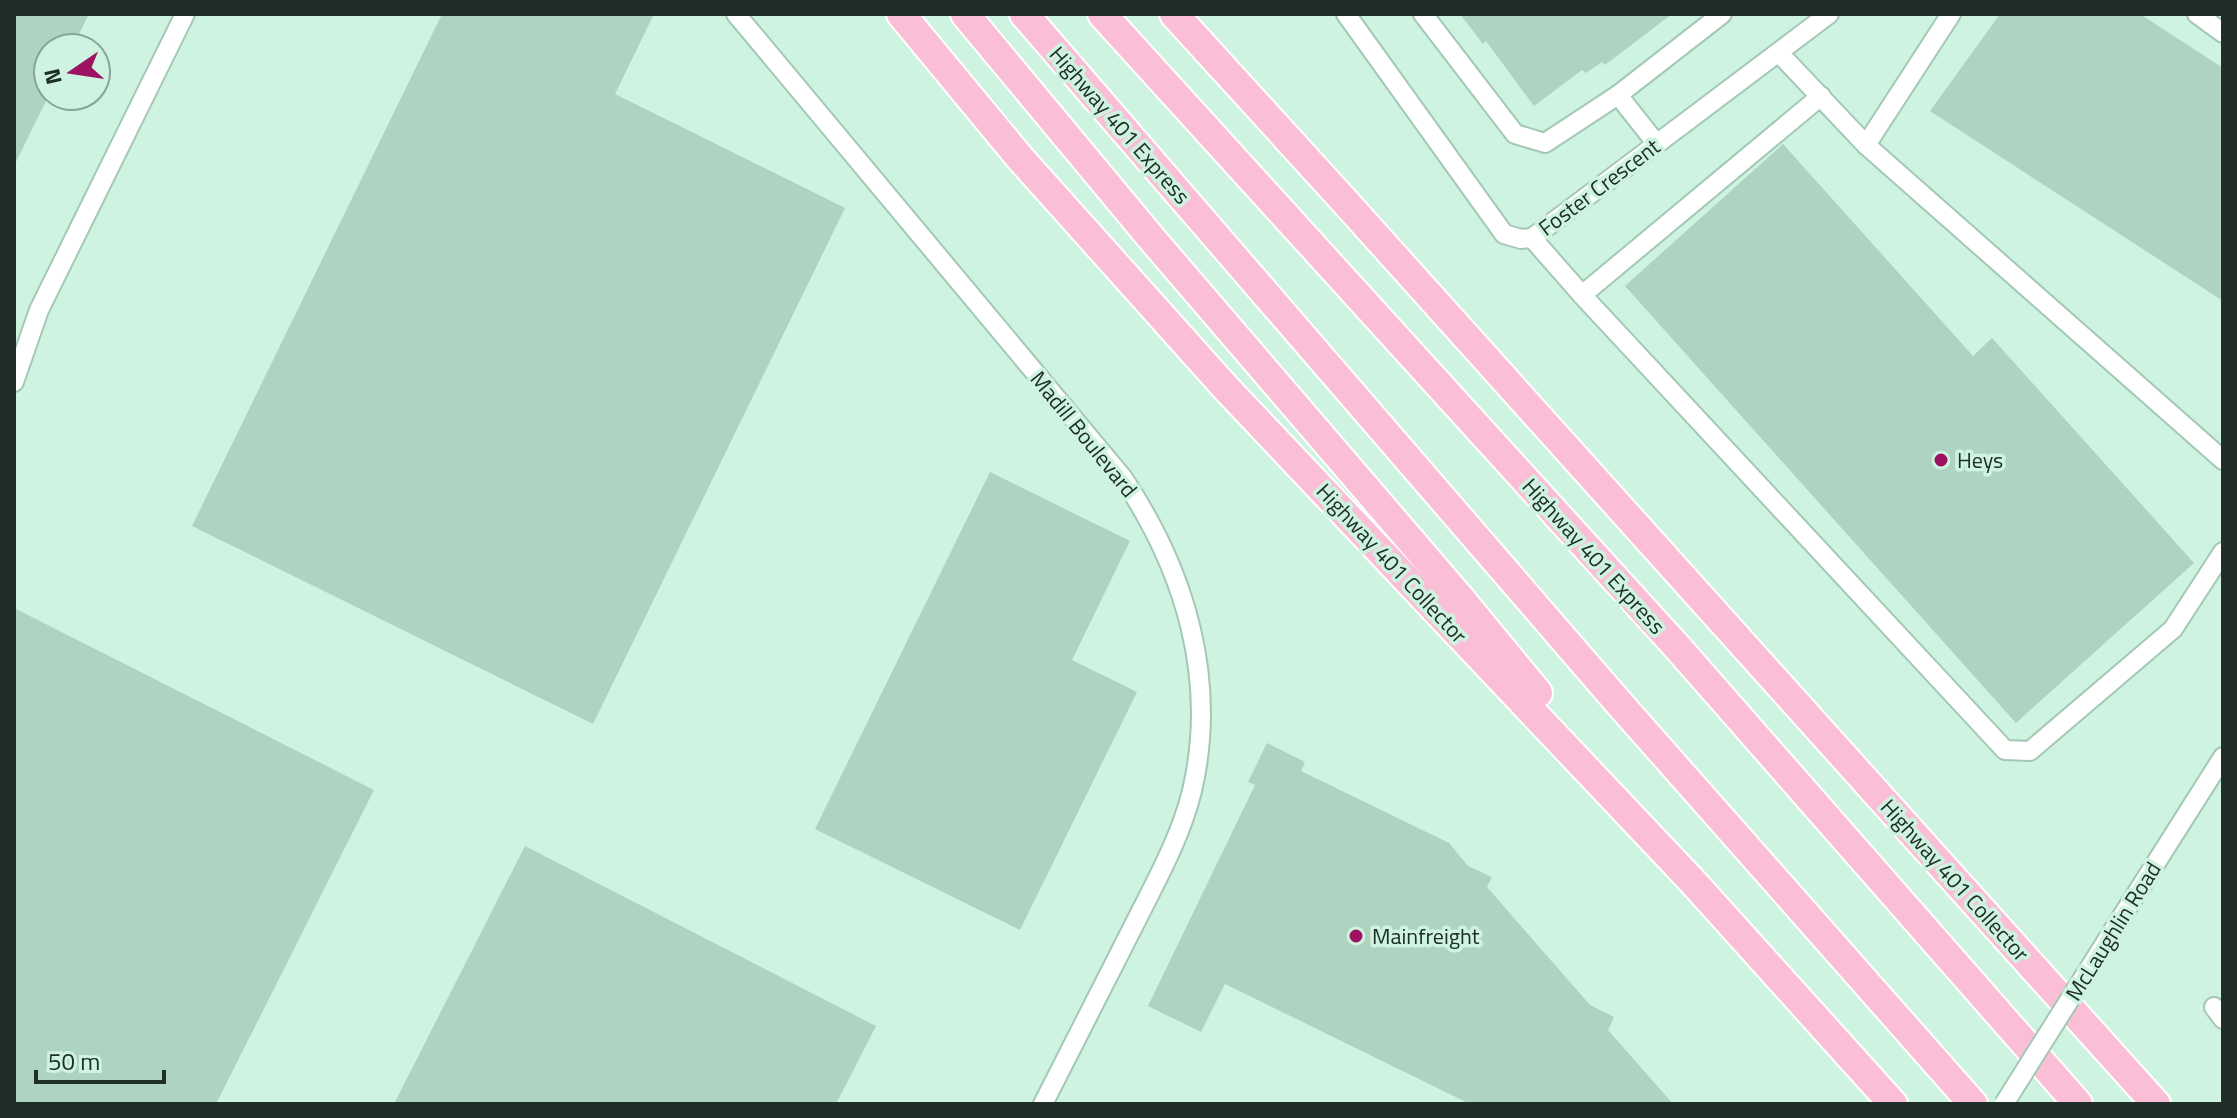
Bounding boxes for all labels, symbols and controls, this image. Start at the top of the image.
north arrow [32,32,112,112]
street label: Highway 401 Express [1042,38,1198,212]
text: N [34,65,71,88]
street label: Foster Crescent [1531,130,1667,244]
street label: Madill Boulevard [1022,363,1146,505]
place label: Heys [1957,443,2003,477]
marker: Heys [1932,451,1950,469]
street label: Highway 401 Express [1514,470,1674,642]
street label: Highway 401 Collector [1308,475,1476,651]
street label: Highway 401 Collector [1873,791,2038,969]
street label: McLaughlin Road [2057,855,2169,1007]
place label: Mainfreight [1372,919,1480,953]
marker: Mainfreight [1347,927,1365,945]
scale bar [36,1034,164,1084]
text: 50 m [48,1043,100,1079]

